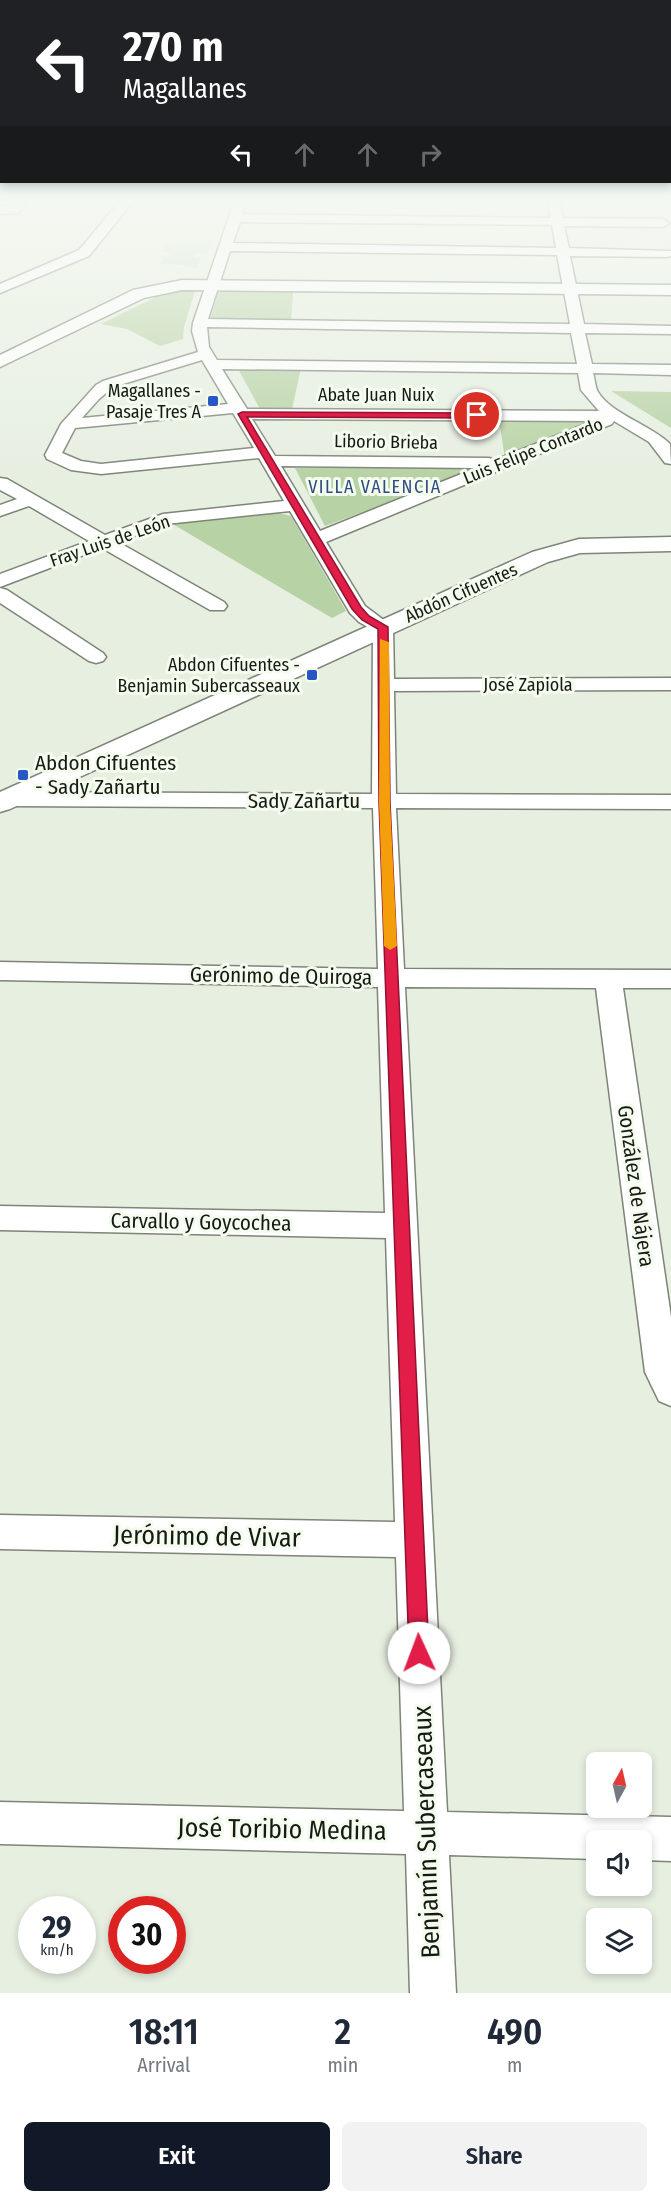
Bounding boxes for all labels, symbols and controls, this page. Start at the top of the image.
text: 270 m [123,22,223,72]
icon: left [24,24,102,102]
text: Magallanes [123,73,247,105]
icon: left [225,138,258,171]
icon: ahead [288,138,321,171]
icon: ahead [351,138,384,171]
icon: right [414,138,447,171]
place label: Magallanes - Pasaje Tres A [106,380,202,423]
street label: Abate Juan Nuix [318,384,434,406]
pin [451,389,502,440]
marker: Magallanes - Pasaje Tres A [206,394,220,408]
icon: arrive [460,398,493,431]
street label: Luis Felipe Contardo [460,413,606,489]
street label: Liborio Brieba [334,430,438,454]
district label: VILLA VALENCIA [308,476,442,498]
street label: Fray Luis de León [47,510,173,572]
street label: Abdón Cifuentes [401,558,521,628]
place label: Abdon Cifuentes - Benjamin Subercasseaux [117,654,300,697]
marker: Abdon Cifuentes - Benjamin Subercasseaux [305,668,319,682]
street label: José Zapiola [483,674,573,696]
place label: Abdon Cifuentes - Sady Zañartu [35,750,176,800]
marker: Abdon Cifuentes - Sady Zañartu [16,768,30,782]
street label: Sady Zañartu [248,788,360,814]
street label: Gerónimo de Quiroga [190,961,372,991]
street label: González de Nájera [612,1103,660,1269]
street label: Carvallo y Goycochea [110,1207,292,1237]
street label: Jerónimo de Vivar [113,1519,301,1554]
position arrow [387,1621,451,1685]
street label: Benjamín Subercaseaux [407,1705,446,1959]
north arrow [586,1752,652,1818]
map controls [586,1752,652,1974]
street label: José Toribio Medina [177,1812,387,1847]
button: sound [586,1830,652,1896]
speed limit sign: 30 [108,1896,186,1974]
button: layers [586,1908,652,1974]
text: 29 [42,1910,72,1946]
text: km/h [40,1941,74,1959]
text: 18:11 [129,2010,199,2054]
text: 2 [335,2010,351,2054]
text: 490 [487,2010,542,2054]
text: Arrival [137,2053,190,2077]
text: min [327,2053,358,2077]
text: m [507,2053,522,2077]
button: Exit [24,2122,330,2191]
button: Share [342,2122,647,2191]

